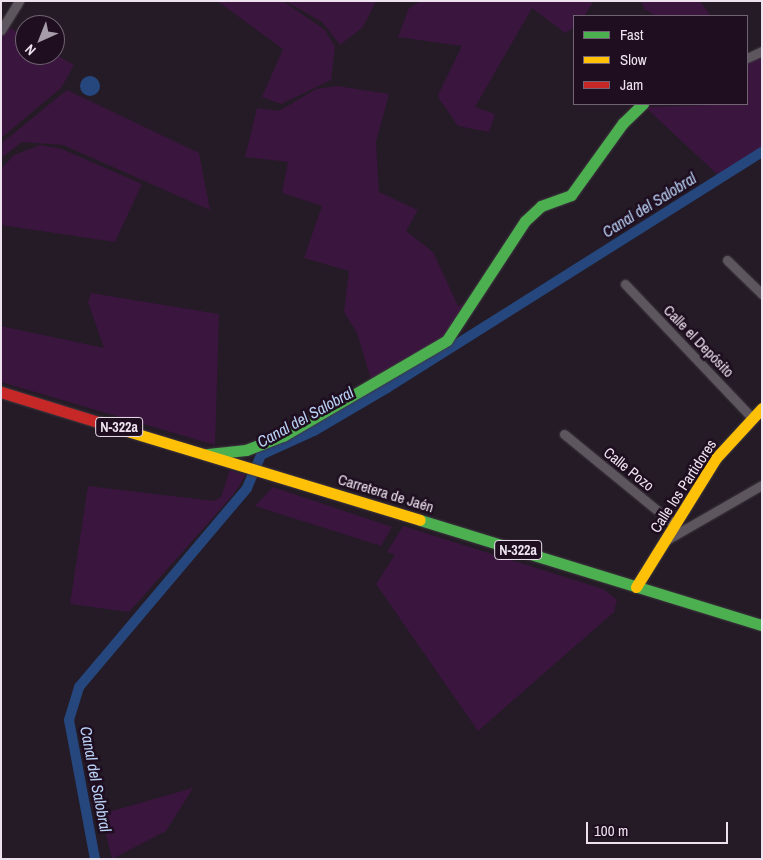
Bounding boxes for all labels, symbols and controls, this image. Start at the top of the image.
north arrow [15,15,65,65]
legend [573,15,748,105]
text: Fast [620,24,643,45]
text: N [21,41,40,59]
text: Slow [620,49,647,70]
text: Jam [620,74,643,95]
water label: Canal del Salobral [598,168,700,242]
street label: Calle el Depósito [660,301,738,381]
water label: Canal del Salobral [253,383,357,451]
road number: N-322a [94,416,144,438]
street label: Calle los Partidores [646,436,720,536]
street label: Calle Pozo [600,443,658,495]
street label: Carretera de Jaén [336,470,436,516]
road number: N-322a [493,538,543,562]
water label: Canal del Salobral [76,725,116,833]
scale bar [588,812,730,844]
text: 100 m [594,820,628,841]

